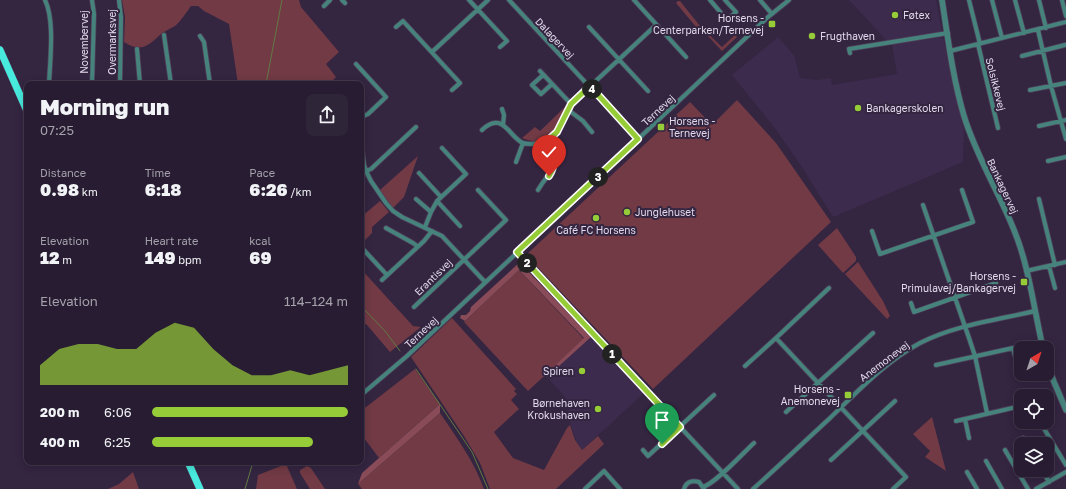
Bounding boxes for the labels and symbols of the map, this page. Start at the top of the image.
street label: Overmarksvej [106,9,118,75]
place label: Føtex [903,9,930,21]
street label: Novembervej [78,10,90,74]
marker: Føtex [890,10,900,20]
place label: Horsens - Centerparken/Ternevej [653,12,764,36]
street label: Dalagervej [533,15,577,61]
marker: Horsens - Centerparken/Ternevej [767,19,777,29]
place label: Frugthaven [820,30,875,42]
marker: Frugthaven [807,31,817,41]
street label: Solsikkevej [984,56,1008,112]
pin: 4 [582,79,602,99]
street label: Ternevej [639,92,677,128]
place label: Bankagerskolen [866,102,943,114]
marker: Bankagerskolen [853,103,863,113]
place label: Horsens - Ternevej [669,115,716,139]
marker: Horsens - Ternevej [656,122,666,132]
pin [532,135,566,176]
street label: Bankagervej [985,156,1021,216]
pin: 3 [588,167,608,187]
place label: Junglehuset [635,206,695,218]
marker: Junglehuset [622,207,632,217]
marker: Café FC Horsens [591,213,601,223]
place label: Café FC Horsens [556,224,636,236]
pin: 2 [517,253,537,273]
street label: Erantisvej [412,256,454,298]
place label: Horsens - Primulavej/Bankagervej [901,270,1016,294]
marker: Horsens - Primulavej/Bankagervej [1019,277,1029,287]
street label: Ternevej [402,314,440,350]
street label: Anemonevej [857,338,911,384]
north arrow [1014,341,1054,381]
pin: 1 [602,344,622,364]
place label: Spiren [543,365,574,377]
marker: Spiren [577,366,587,376]
place label: Horsens - Anemonevej [781,383,840,407]
marker: Horsens - Anemonevej [843,390,853,400]
place label: Børnehaven Krokushaven [527,397,590,421]
pin [645,403,679,444]
marker: Børnehaven Krokushaven [593,404,603,414]

